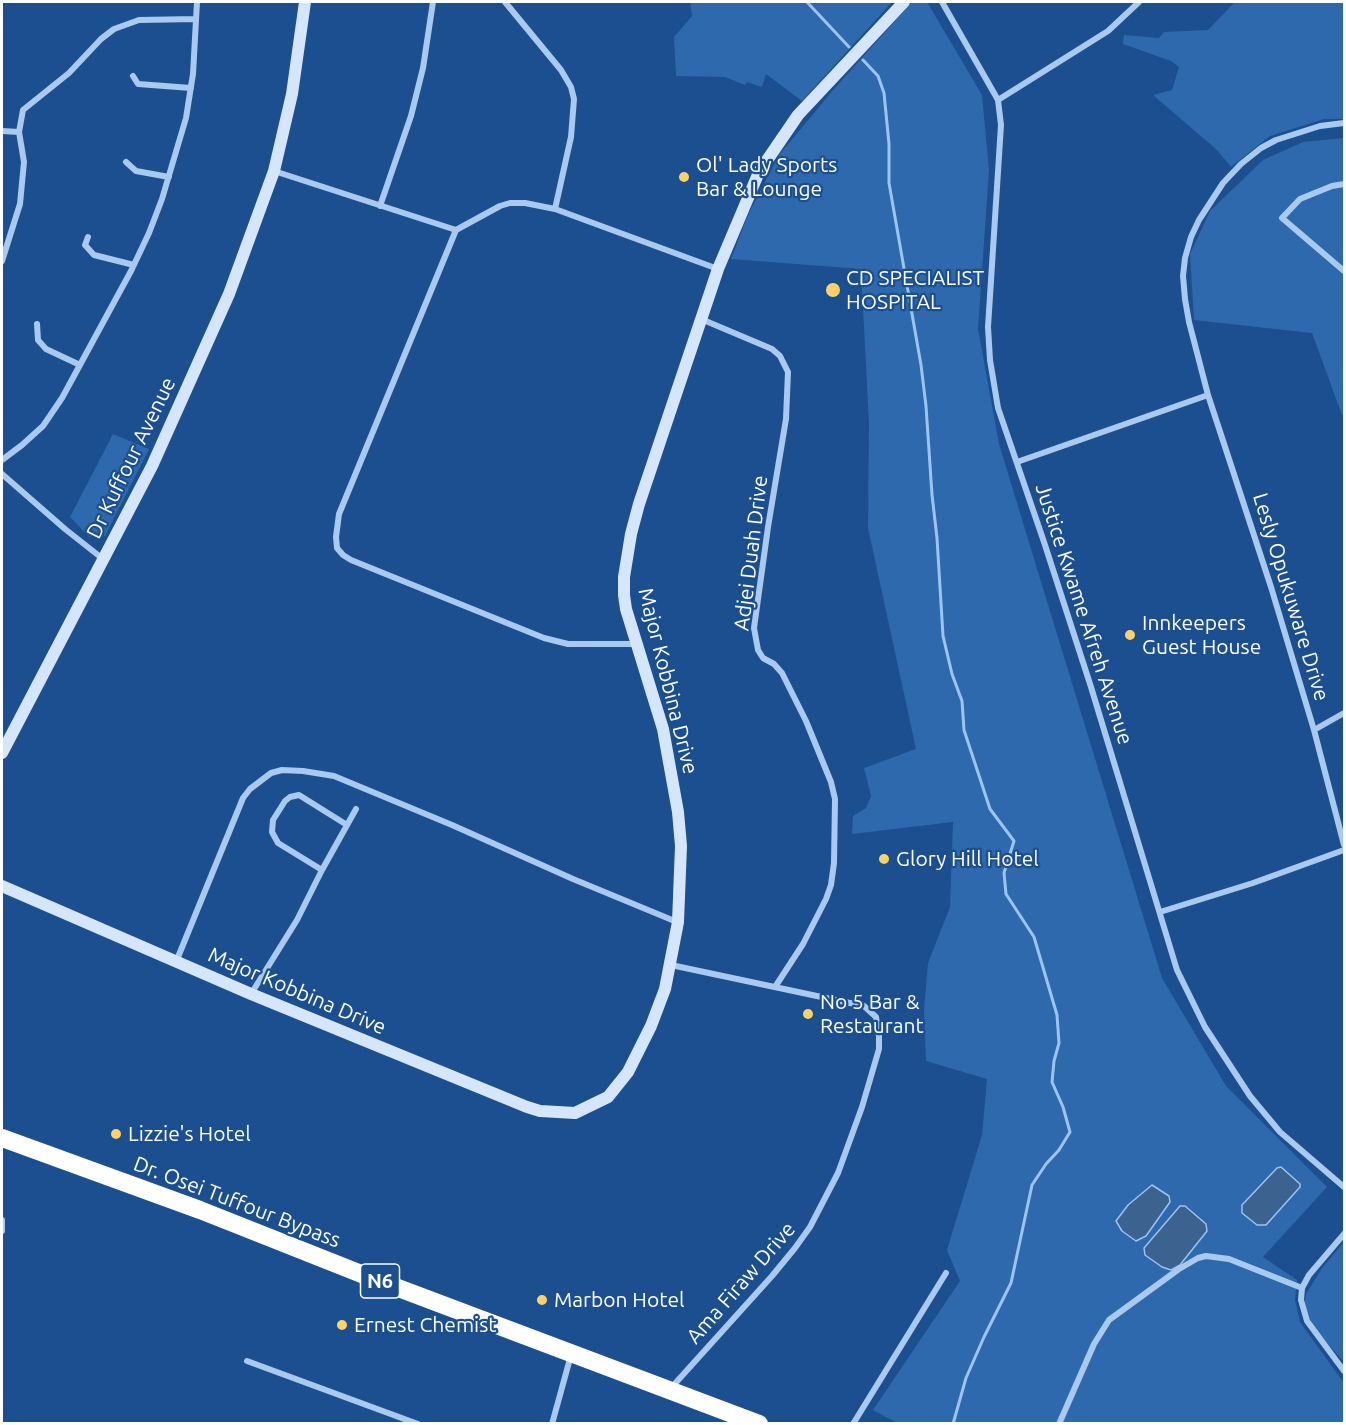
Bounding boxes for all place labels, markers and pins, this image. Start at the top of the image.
place label: Ol' Lady Sports Bar & Lounge [696,152,837,202]
marker: Ol' Lady Sports Bar & Lounge [677,170,691,184]
place label: CD SPECIALIST HOSPITAL [846,265,984,315]
marker: CD SPECIALIST HOSPITAL [824,281,842,299]
place label: Innkeepers Guest House [1142,610,1261,660]
marker: Innkeepers Guest House [1123,628,1137,642]
place label: Glory Hill Hotel [896,846,1039,872]
marker: Glory Hill Hotel [877,852,891,866]
place label: No 5 Bar & Restaurant [820,989,924,1039]
marker: No 5 Bar & Restaurant [801,1007,815,1021]
place label: Lizzie's Hotel [128,1121,251,1147]
marker: Lizzie's Hotel [109,1127,123,1141]
place label: Marbon Hotel [554,1287,685,1313]
marker: Marbon Hotel [535,1293,549,1307]
place label: Ernest Chemist [354,1312,497,1338]
marker: Ernest Chemist [335,1318,349,1332]

